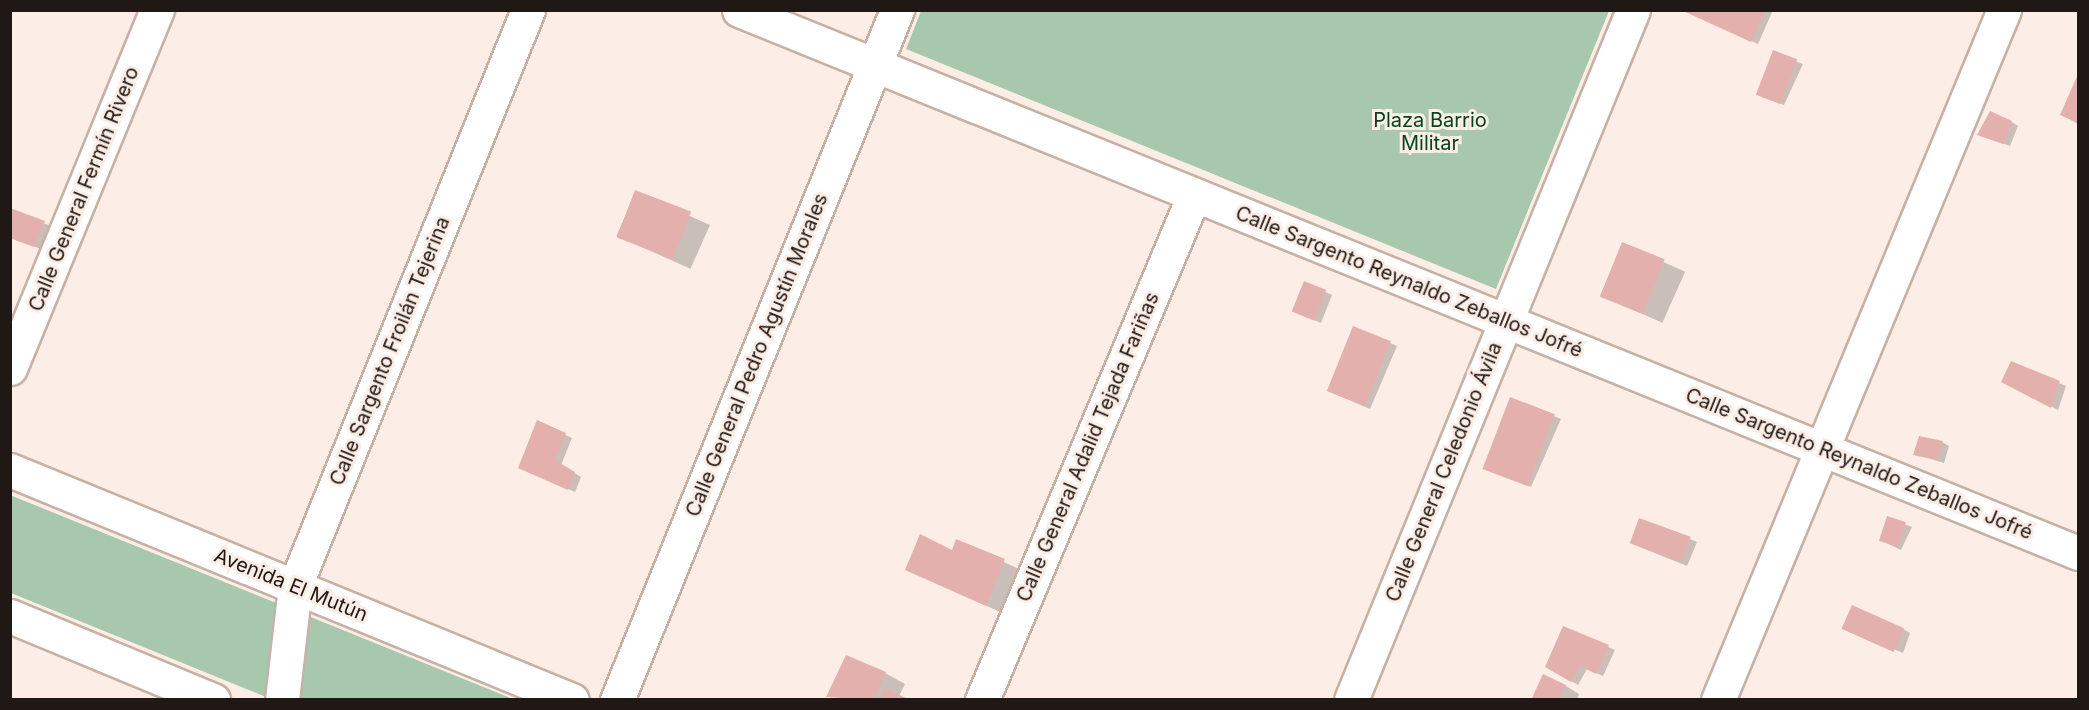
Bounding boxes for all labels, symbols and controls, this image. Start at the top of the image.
street label: Calle General Fermín Rivero [24,63,144,315]
park label: Plaza Barrio Militar [1373,108,1487,155]
street label: Calle General Pedro Agustín Morales [681,190,833,520]
street label: Calle Sargento Reynaldo Zeballos Jofré [1232,201,1586,363]
street label: Calle Sargento Froilán Tejerina [325,213,455,489]
street label: Calle General Adalid Tejada Fariñas [1012,289,1164,605]
street label: Calle General Celedonio Ávila [1381,339,1507,605]
street label: Calle Sargento Reynaldo Zeballos Jofré [1682,383,2036,545]
street label: Avenida El Mutún [211,543,371,627]

